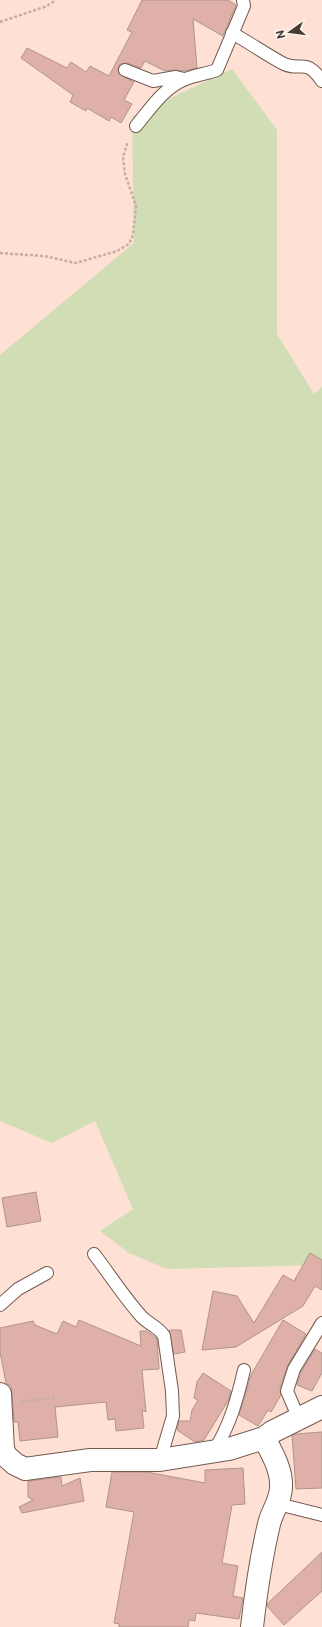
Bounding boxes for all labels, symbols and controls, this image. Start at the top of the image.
north arrow [270,12,310,52]
text: N [273,29,287,40]

